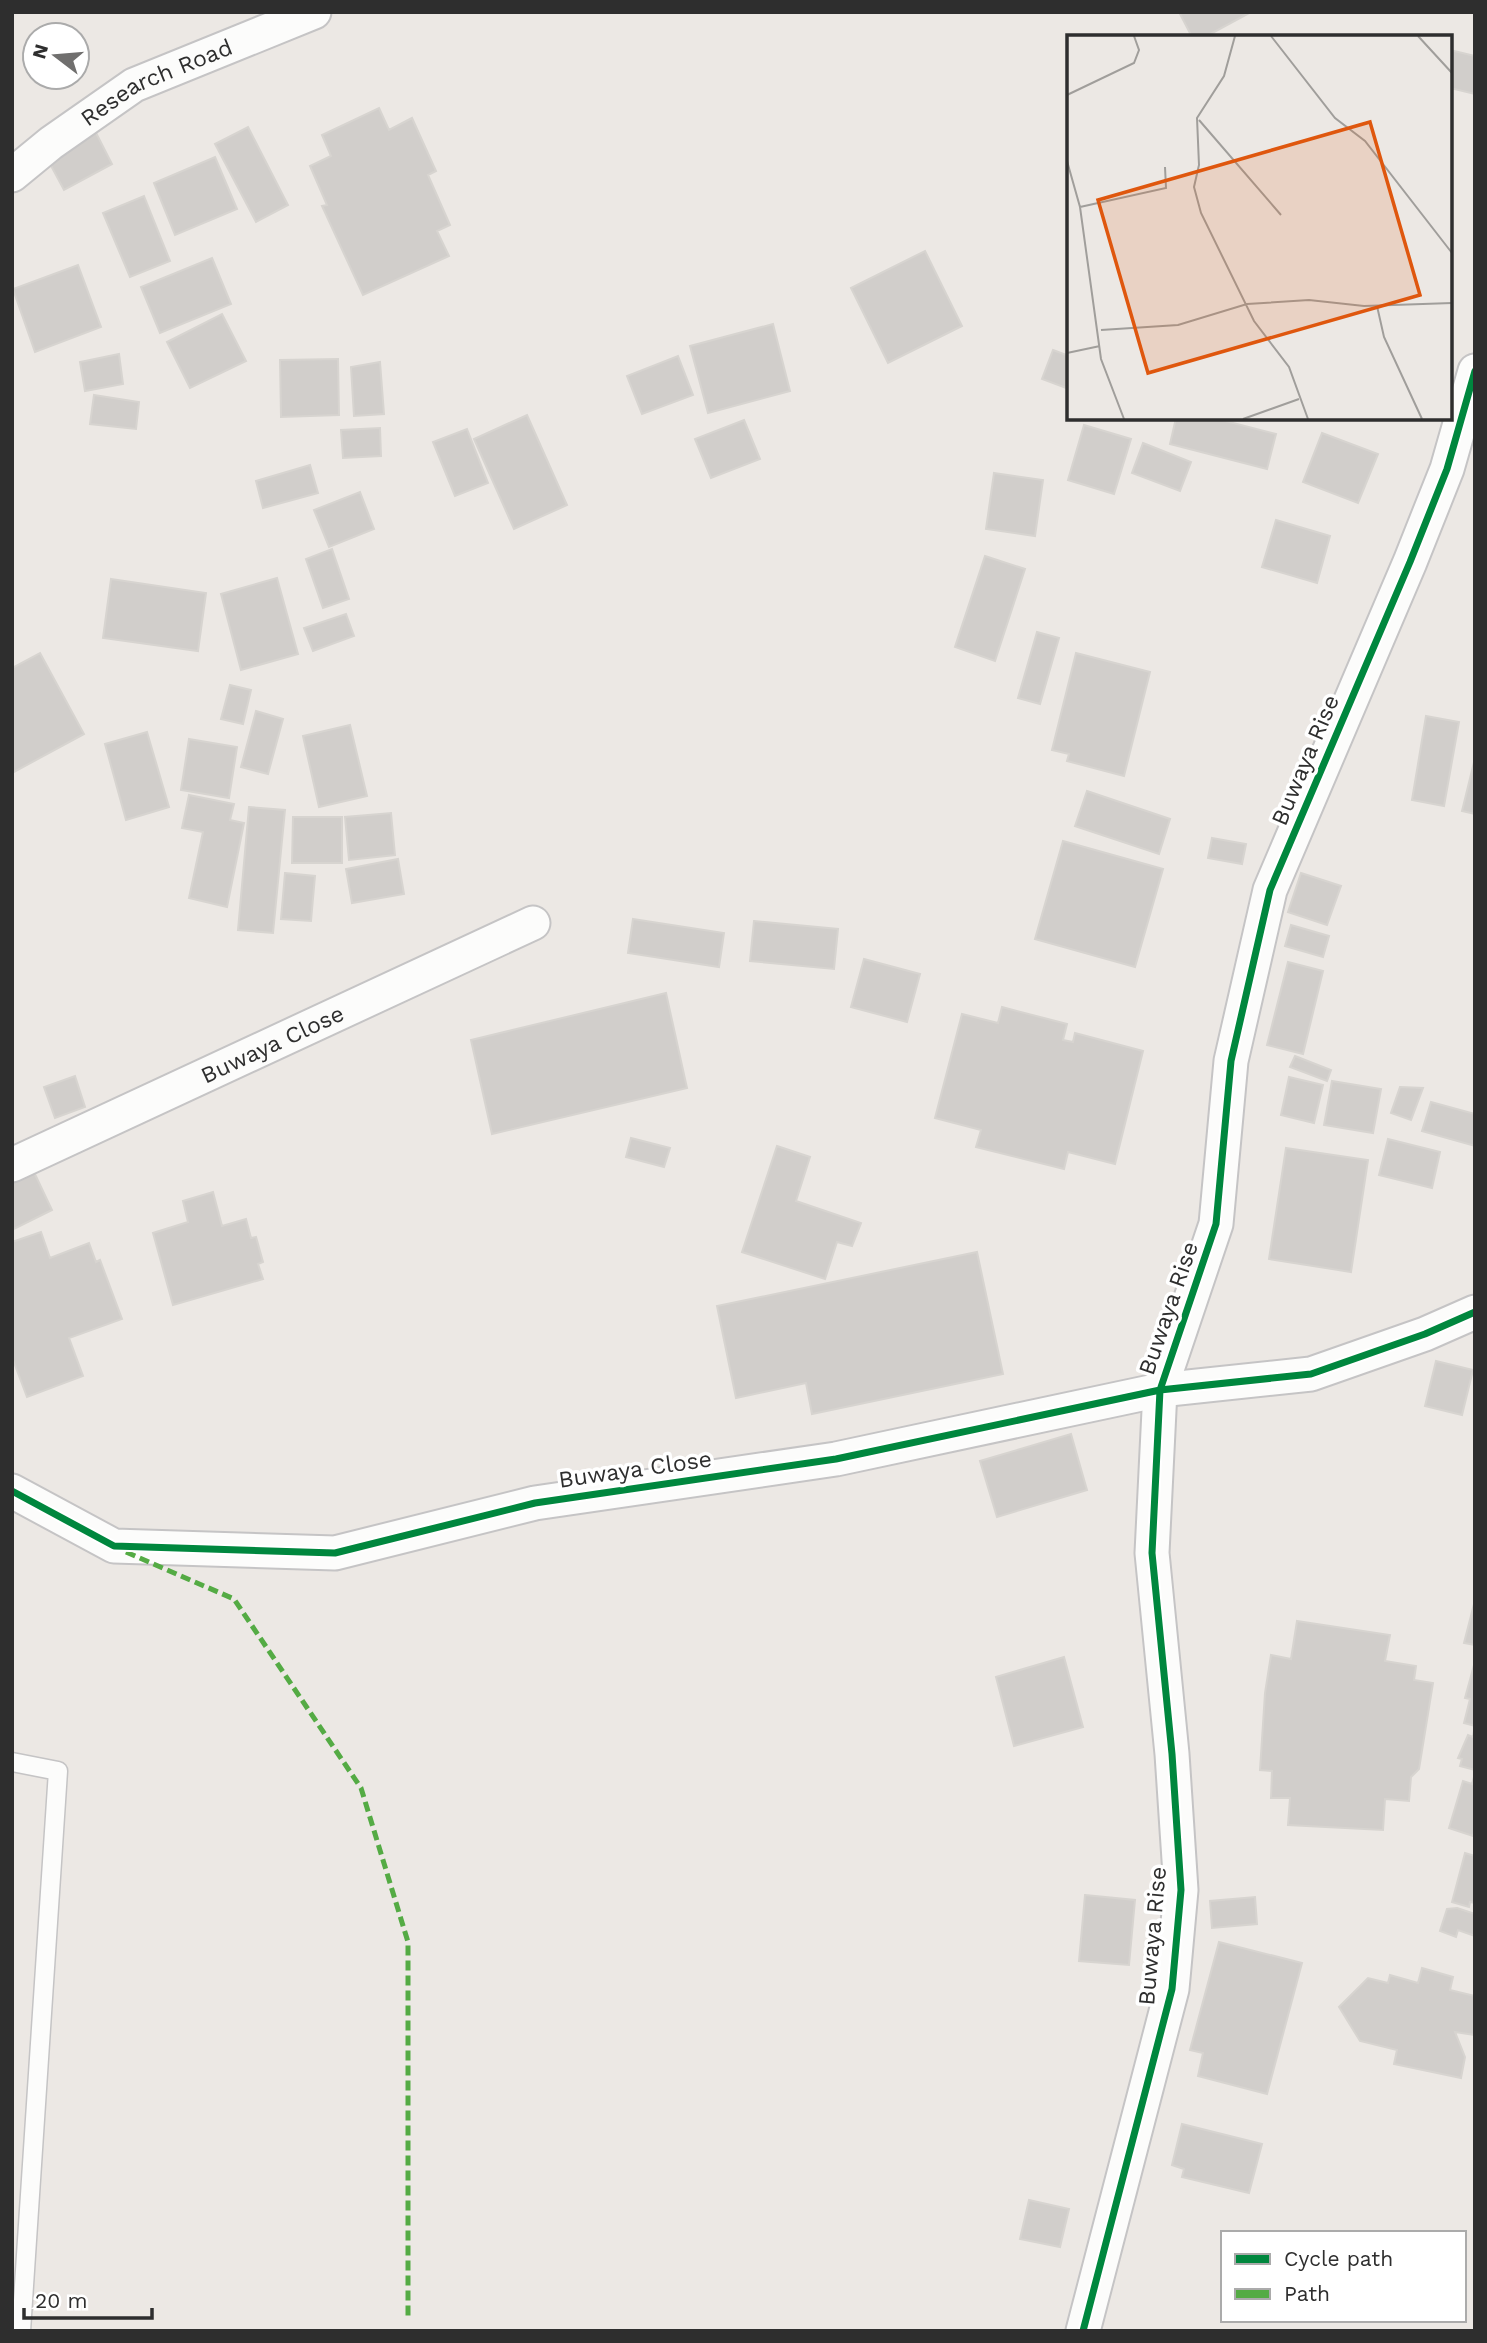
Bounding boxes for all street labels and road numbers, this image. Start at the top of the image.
street label: Research Road [76,34,236,132]
street label: Buwaya Rise [1266,691,1345,830]
street label: Buwaya Close [197,1000,348,1089]
street label: Buwaya Rise [1133,1238,1204,1378]
street label: Buwaya Close [557,1445,713,1494]
street label: Buwaya Rise [1133,1866,1172,2007]

